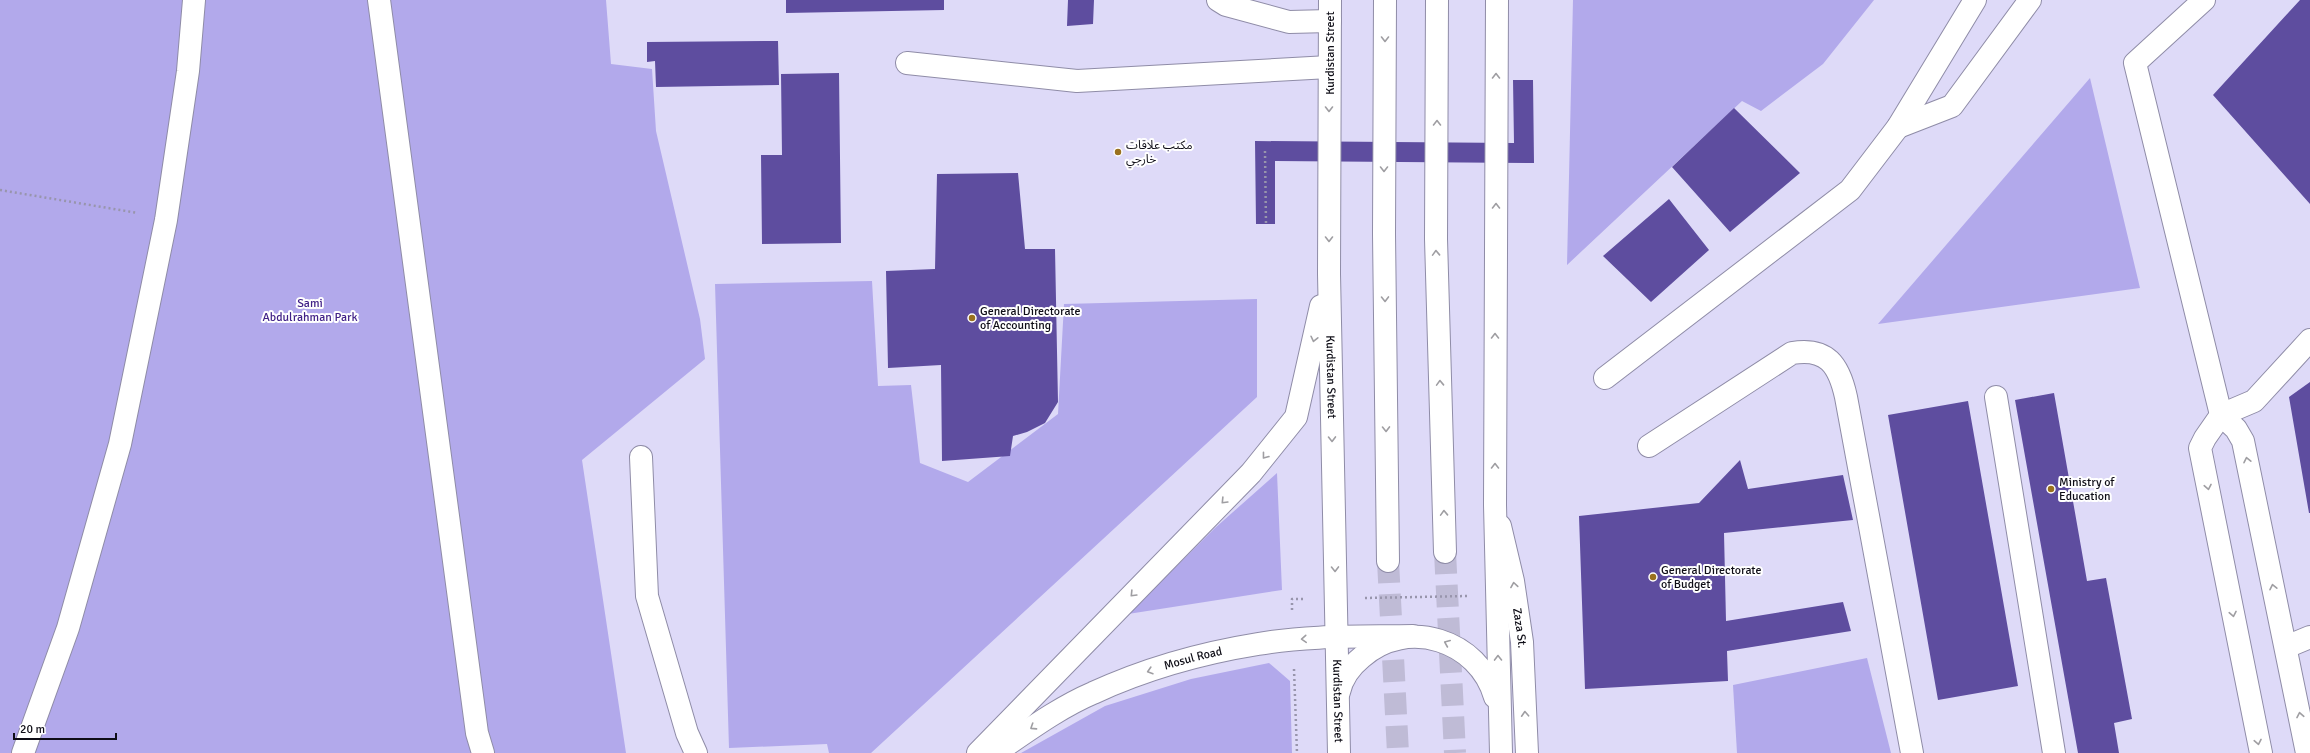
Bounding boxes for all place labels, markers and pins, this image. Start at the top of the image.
place label: مكتب علاقات خارجي [1126,138,1193,168]
marker: مكتب علاقات خارجي [1113,147,1123,157]
place label: General Directorate of Accounting [980,304,1080,333]
marker: General Directorate of Accounting [967,313,977,323]
place label: Ministry of Education [2059,475,2115,504]
marker: Ministry of Education [2046,484,2056,494]
place label: General Directorate of Budget [1661,563,1761,592]
marker: General Directorate of Budget [1648,572,1658,582]

